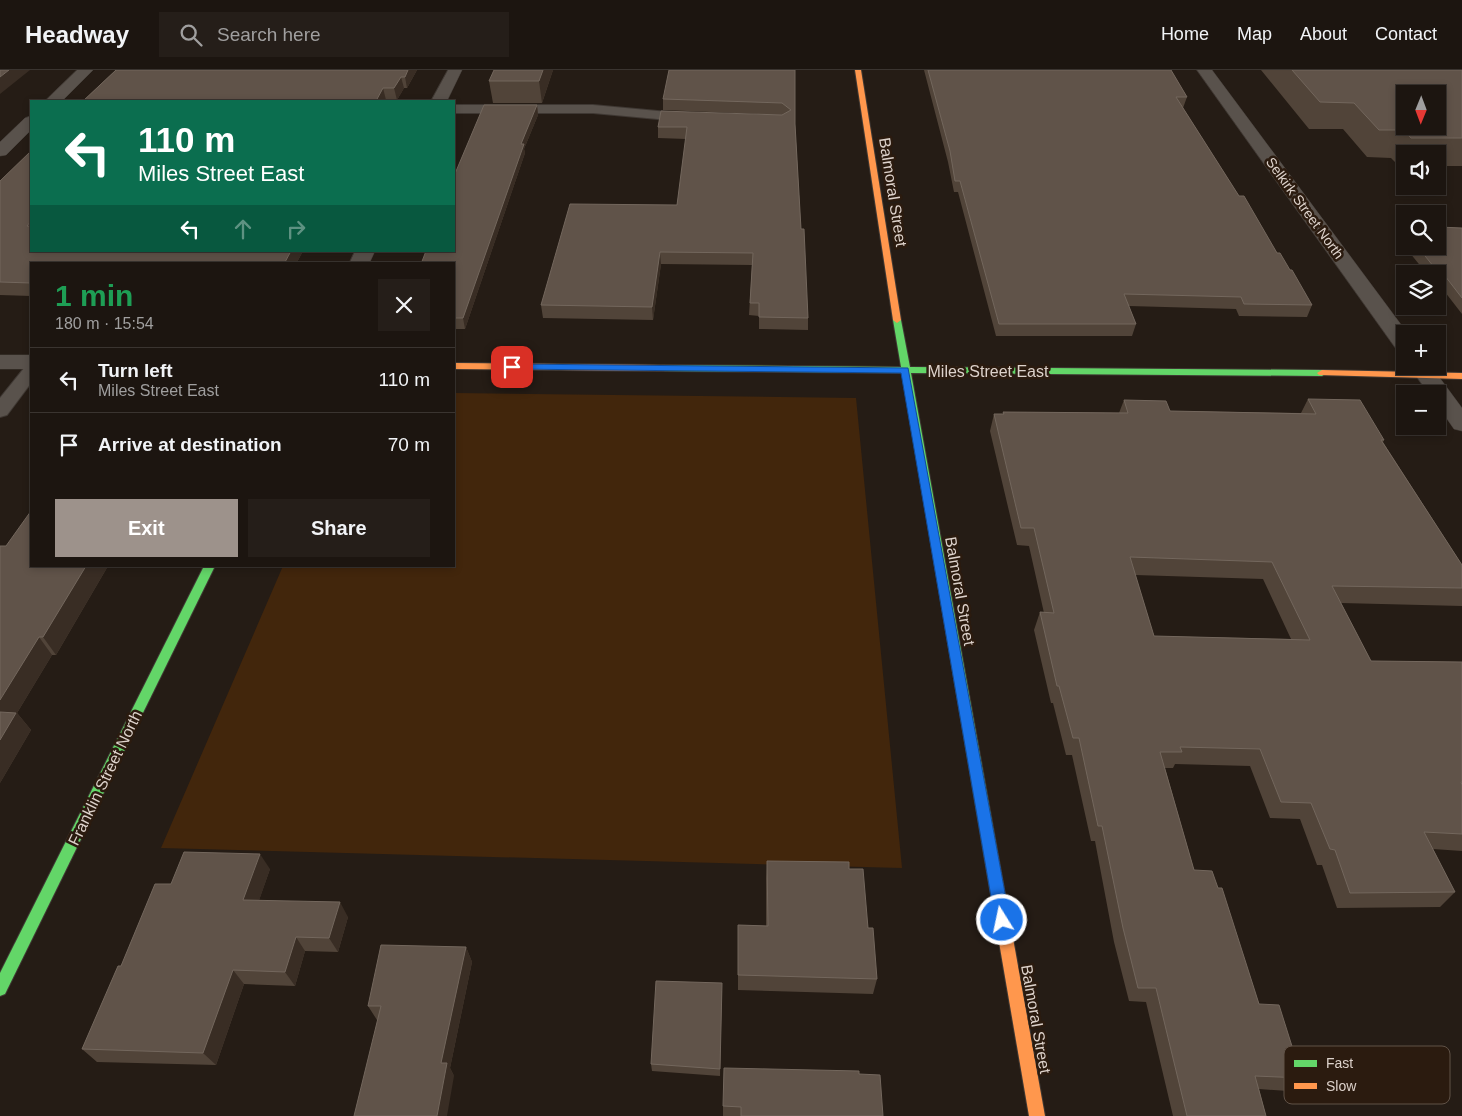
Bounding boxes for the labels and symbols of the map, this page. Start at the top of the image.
north arrow [1396,85,1446,135]
street label: Balmoral Street [876,136,910,248]
street label: Selkirk Street North [1263,154,1347,262]
pin [491,346,533,388]
street label: Miles Street East [928,363,1049,380]
street label: Balmoral Street [942,535,978,647]
street label: Franklin Street North [65,708,145,848]
position arrow [975,893,1027,945]
street label: Balmoral Street [1018,963,1054,1075]
legend [1284,1046,1450,1104]
text: Fast [1326,1055,1353,1071]
text: Slow [1326,1078,1357,1094]

